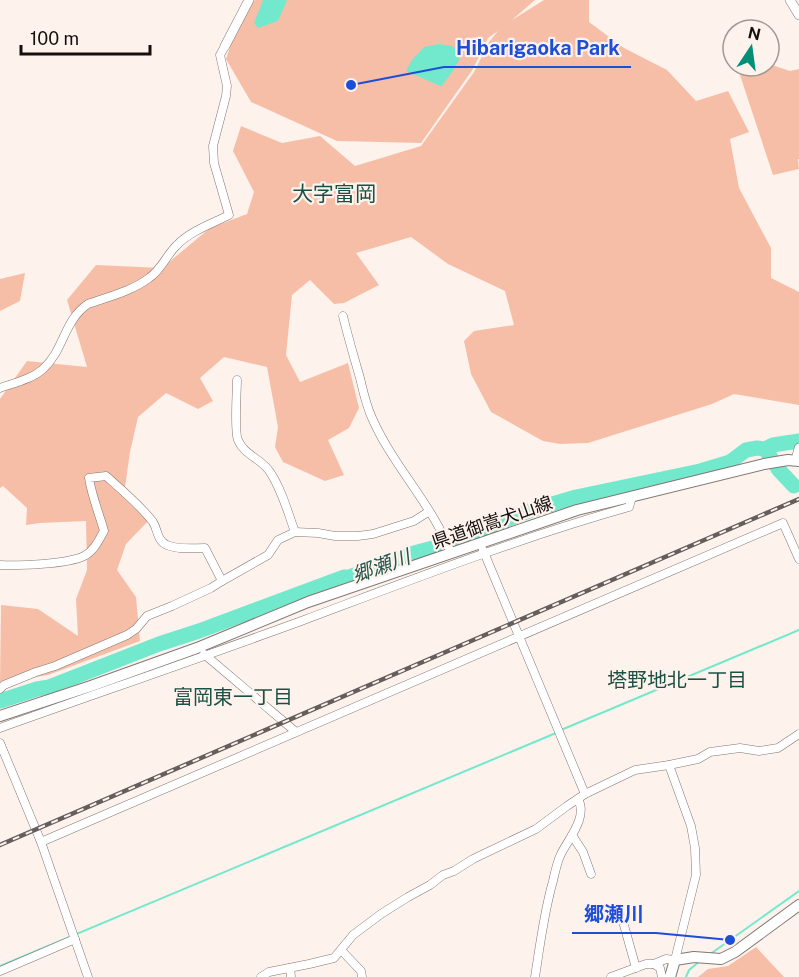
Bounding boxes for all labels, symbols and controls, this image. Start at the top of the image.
scale bar [21,18,150,56]
north arrow [721,18,781,78]
text: N [746,23,762,45]
text: 100 m [30,28,79,49]
callout: Hibarigaoka Park [444,29,631,67]
text: Hibarigaoka Park [456,36,620,60]
district label: 大字富岡 [292,181,376,206]
street label: 県道御嵩犬山線 [429,492,555,552]
water label: 郷瀬川 [349,544,415,588]
district label: 塔野地北一丁目 [607,668,747,692]
district label: 富岡東一丁目 [173,685,293,709]
callout: 郷瀬川 [572,895,656,933]
text: 郷瀬川 [584,902,644,926]

